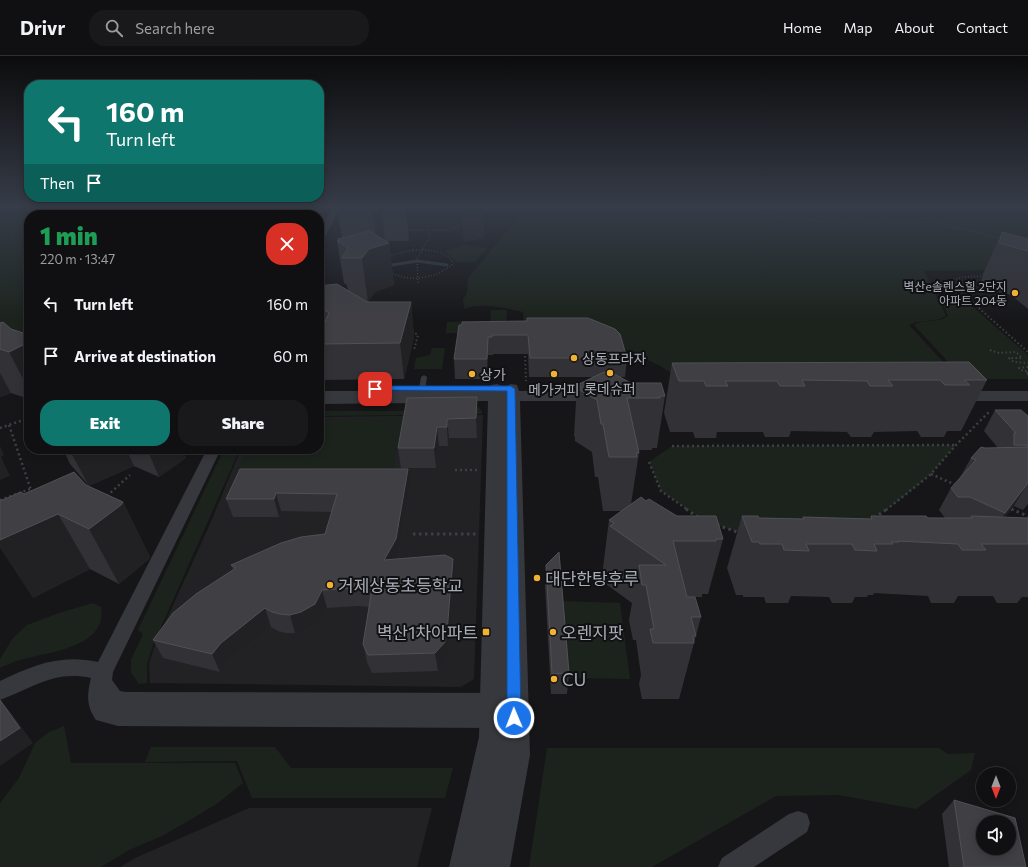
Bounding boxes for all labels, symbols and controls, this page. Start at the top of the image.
search box [89,10,369,46]
text: Drivr [20,16,65,39]
icon: search [103,17,125,39]
text: Search here [135,19,215,37]
text: Home [783,19,822,36]
text: Map [844,19,872,36]
text: About [894,19,934,36]
text: Contact [956,19,1008,36]
text: 160 m [106,94,184,128]
icon: left [40,96,92,148]
text: Turn left [106,128,175,150]
icon: arrive [83,172,105,194]
text: Then [40,174,75,192]
text: 1 min [40,221,98,250]
button: close [266,223,308,265]
text: 220 m · 13:47 [40,251,115,267]
place label: 벽산e솔렌스힐 2단지 아파트 204동 [903,279,1007,307]
marker: 벽산e솔렌스힐 2단지 아파트 204동 [1010,288,1020,298]
icon: left [40,293,62,315]
text: Turn left [74,295,133,313]
text: 160 m [267,295,308,313]
icon: arrive [40,345,62,367]
text: Arrive at destination [74,347,216,365]
text: 60 m [273,347,308,365]
place label: 상동프라자 [582,350,647,367]
marker: 상동프라자 [569,353,579,363]
place label: 상가 [480,366,506,383]
marker: 롯데슈퍼 [605,368,615,378]
marker: 상가 [467,369,477,379]
marker: 메가커피 [549,369,559,379]
pin [358,372,392,406]
icon: arrive [364,378,386,400]
place label: 롯데슈퍼 [584,380,636,397]
place label: 메가커피 [528,381,580,398]
button: Exit [40,400,170,446]
button: Share [178,400,308,446]
place label: 대단한탕후루 [545,568,639,589]
marker: 대단한탕후루 [532,573,542,583]
place label: 거제상동초등학교 [338,575,463,596]
marker: 거제상동초등학교 [325,580,335,590]
place label: 벽산1차아파트 [377,622,478,643]
place label: 오렌지팟 [561,622,624,643]
marker: 벽산1차아파트 [481,627,491,637]
marker: 오렌지팟 [548,627,558,637]
place label: CU [562,669,586,690]
marker: CU [549,674,559,684]
position arrow [493,697,535,739]
north arrow [976,767,1016,807]
map controls [976,767,1016,855]
button: sound [976,815,1016,855]

